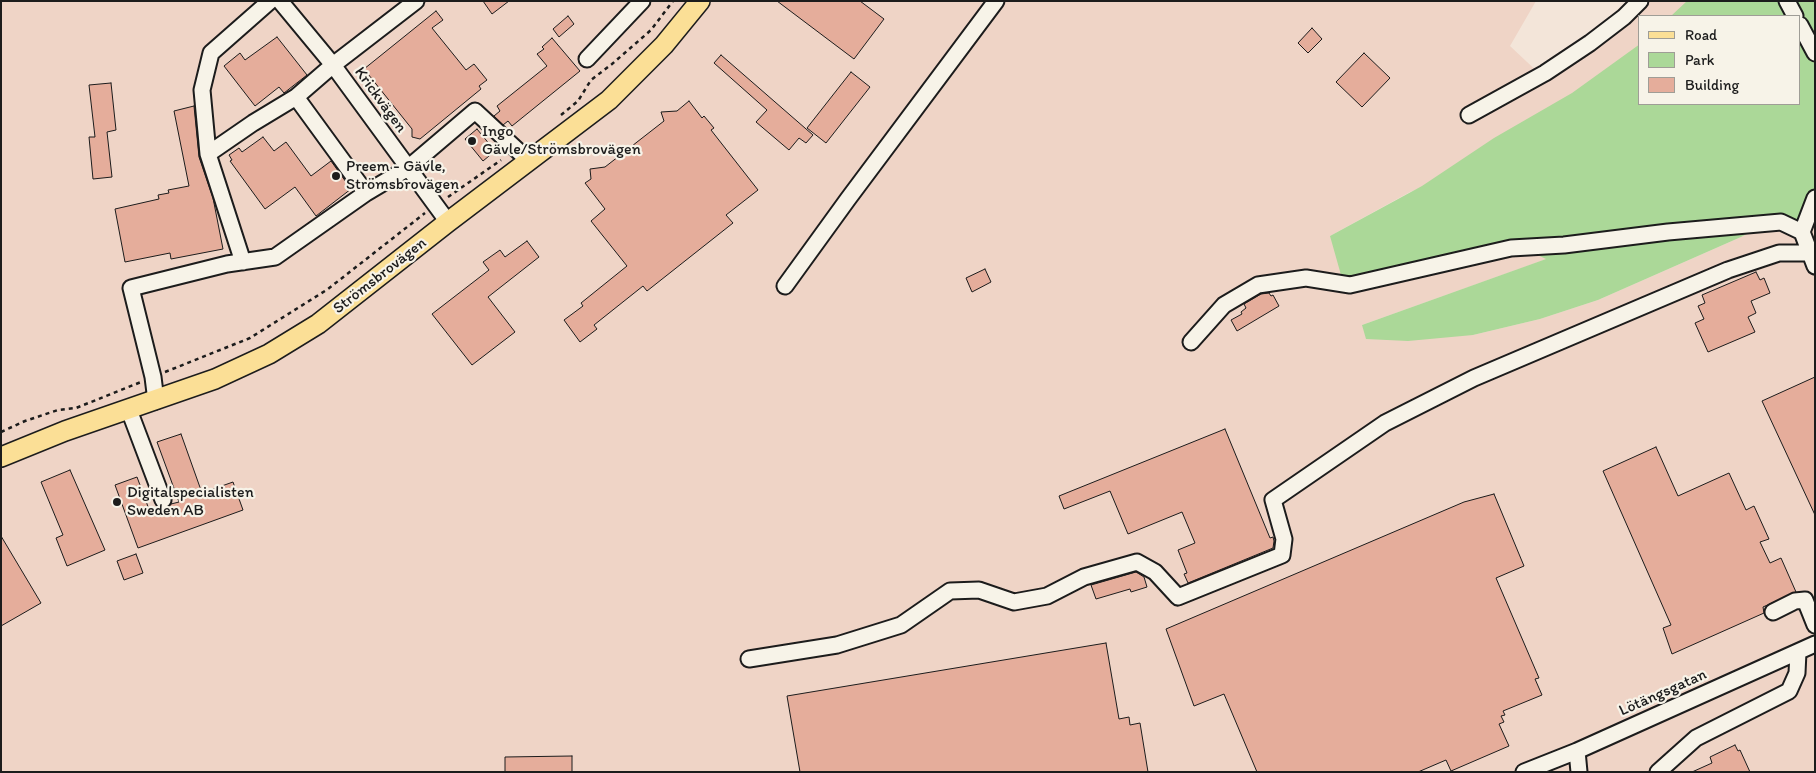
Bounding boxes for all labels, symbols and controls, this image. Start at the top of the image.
legend [1638,15,1801,105]
text: Road [1685,26,1717,44]
text: Park [1685,51,1715,69]
street label: Krickvägen [350,63,410,137]
text: Building [1685,76,1739,94]
place label: Ingo Gävle/Strömsbrovägen [482,122,641,160]
marker: Ingo Gävle/Strömsbrovägen [466,135,478,147]
place label: Preem - Gävle, Strömsbrovägen [346,157,459,195]
marker: Preem - Gävle, Strömsbrovägen [330,170,342,182]
street label: Strömsbrovägen [330,234,430,318]
place label: Digitalspecialisten Sweden AB [127,483,254,521]
marker: Digitalspecialisten Sweden AB [111,496,123,508]
street label: Lötängsgatan [1616,665,1710,721]

